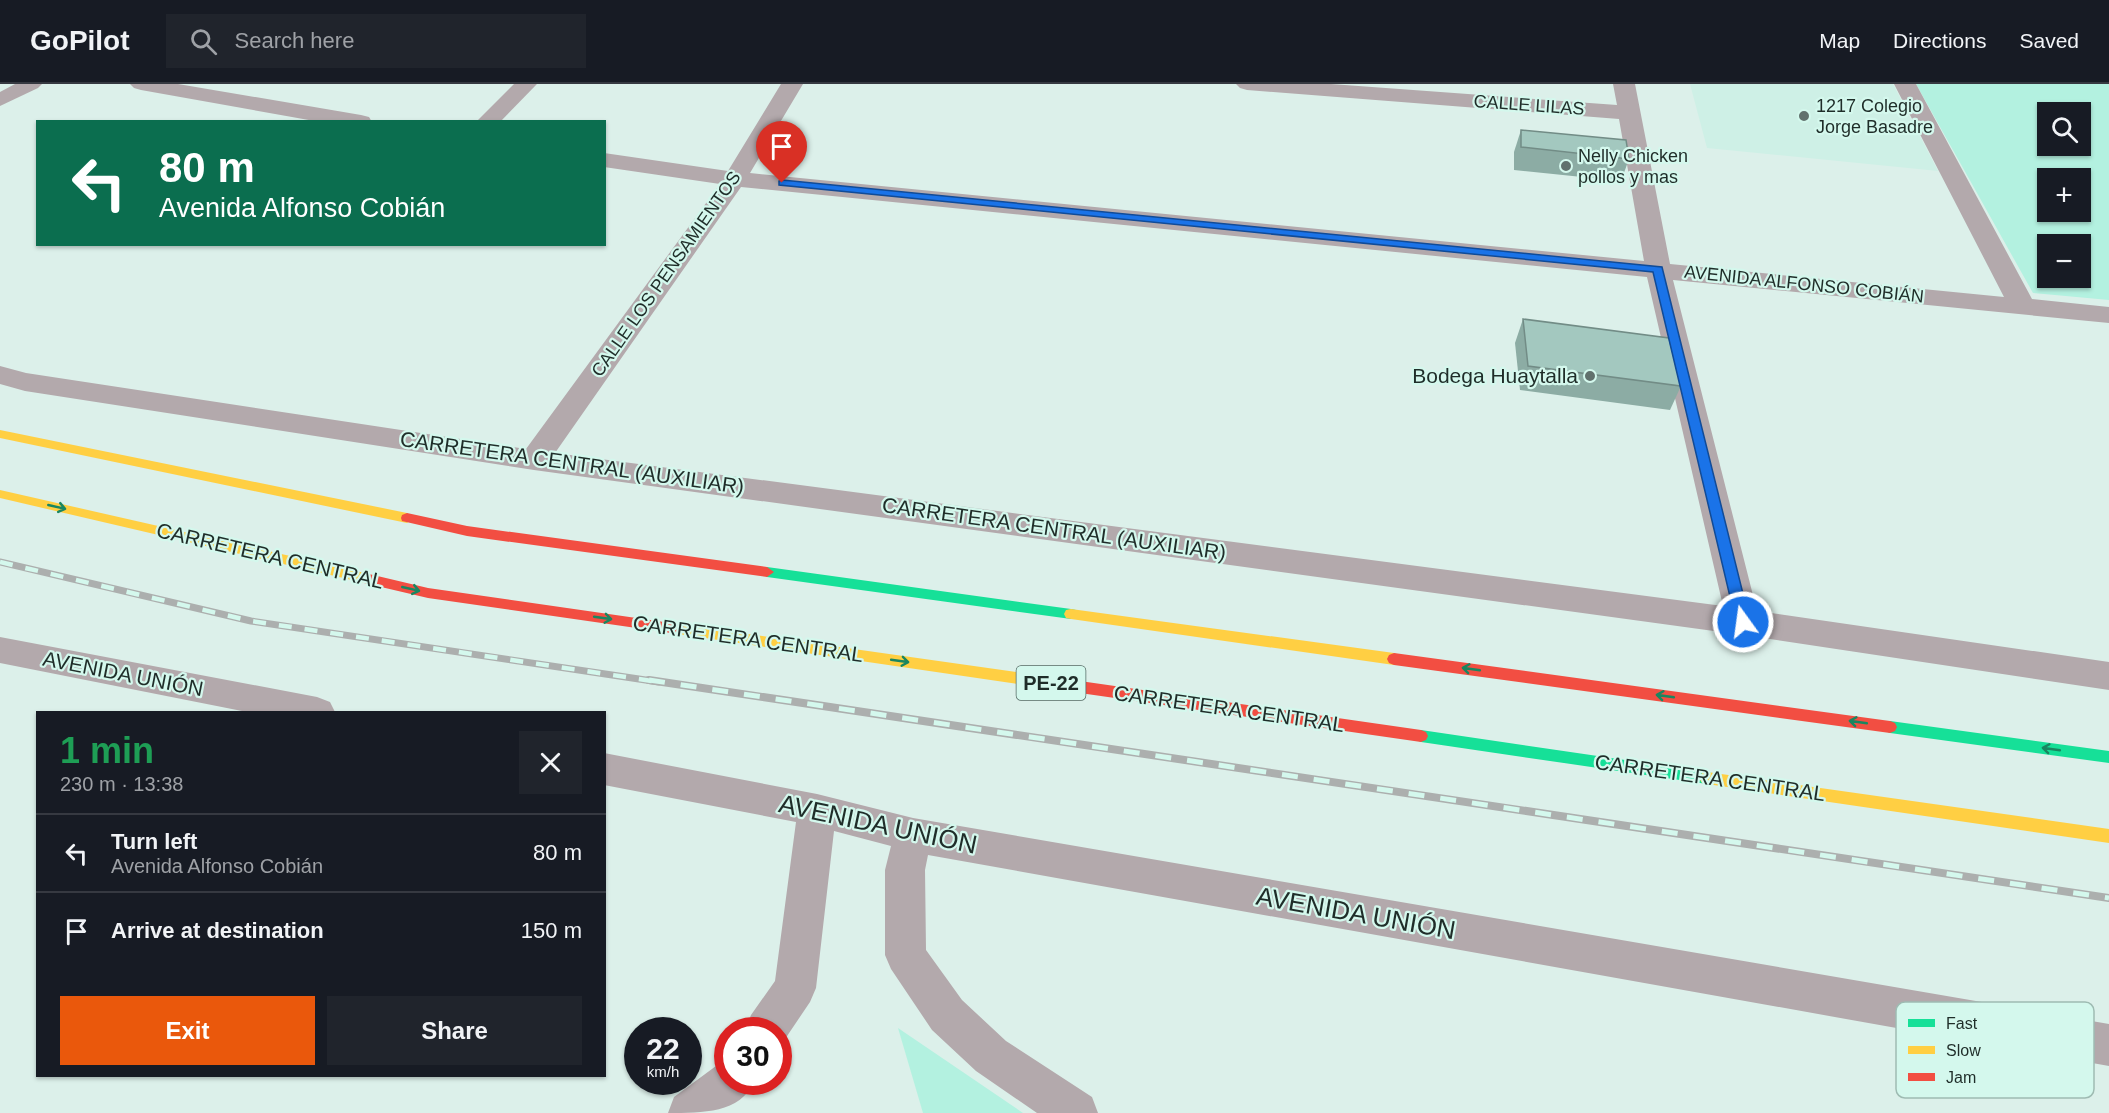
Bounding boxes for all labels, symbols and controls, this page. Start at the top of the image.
search box [166,14,586,68]
text: GoPilot [30,25,130,56]
icon: search [187,25,220,58]
text: Search here [235,28,354,53]
text: Map [1819,29,1860,52]
text: Directions [1893,29,1986,52]
text: Saved [2019,29,2079,52]
street label: CALLE LILAS [1473,91,1585,119]
place label: 1217 Colegio Jorge Basadre [1816,96,1933,137]
map controls [2037,102,2091,288]
button: search [2037,102,2091,156]
marker: 1217 Colegio Jorge Basadre [1797,109,1811,123]
pin [756,121,807,183]
icon: arrive [765,130,798,163]
icon: left [60,144,138,222]
text: 80 m [159,144,255,191]
place label: Nelly Chicken pollos y mas [1578,146,1688,187]
marker: Nelly Chicken pollos y mas [1559,159,1573,173]
street label: CALLE LOS PENSAMIENTOS [587,168,745,380]
button: + [2037,168,2091,222]
text: Avenida Alfonso Cobián [159,193,445,223]
button: − [2037,234,2091,288]
street label: AVENIDA ALFONSO COBIÁN [1683,261,1925,307]
place label: Bodega Huaytalla [1412,364,1578,387]
marker: Bodega Huaytalla [1583,369,1597,383]
street label: CARRETERA CENTRAL (AUXILIAR) [399,427,745,498]
street label: CARRETERA CENTRAL (AUXILIAR) [881,493,1227,564]
one-way arrow [47,502,66,513]
street label: CARRETERA CENTRAL [154,518,386,593]
one-way arrow [401,583,420,595]
position arrow [1711,590,1775,654]
street label: CARRETERA CENTRAL [631,611,865,666]
one-way arrow [593,613,613,624]
street label: AVENIDA UNIÓN [41,647,205,700]
one-way arrow [890,656,910,667]
one-way arrow [1462,664,1482,675]
road number: PE-22 [1016,666,1086,700]
street label: CARRETERA CENTRAL [1112,681,1346,736]
one-way arrow [1655,690,1675,701]
one-way arrow [1848,717,1868,728]
text: 1 min [60,730,154,771]
button: close [519,731,582,794]
one-way arrow [2042,743,2061,754]
street label: CARRETERA CENTRAL [1593,750,1827,805]
text: 230 m · 13:38 [60,773,183,795]
street label: AVENIDA UNIÓN [776,788,980,860]
text: Turn left [111,829,197,854]
icon: left [60,837,93,870]
text: 80 m [533,840,582,865]
text: Avenida Alfonso Cobián [111,855,323,877]
street label: AVENIDA UNIÓN [1254,881,1458,945]
icon: arrive [60,915,93,948]
text: Arrive at destination [111,918,324,943]
text: 150 m [521,918,582,943]
button: Exit [60,996,315,1065]
button: Share [327,996,582,1065]
legend [1896,1002,2094,1098]
text: Fast [1946,1015,1978,1032]
speed limit sign: 30 [714,1017,792,1095]
text: 22 [646,1032,680,1065]
text: Slow [1946,1042,1981,1059]
text: km/h [647,1063,679,1080]
text: Jam [1946,1069,1976,1086]

